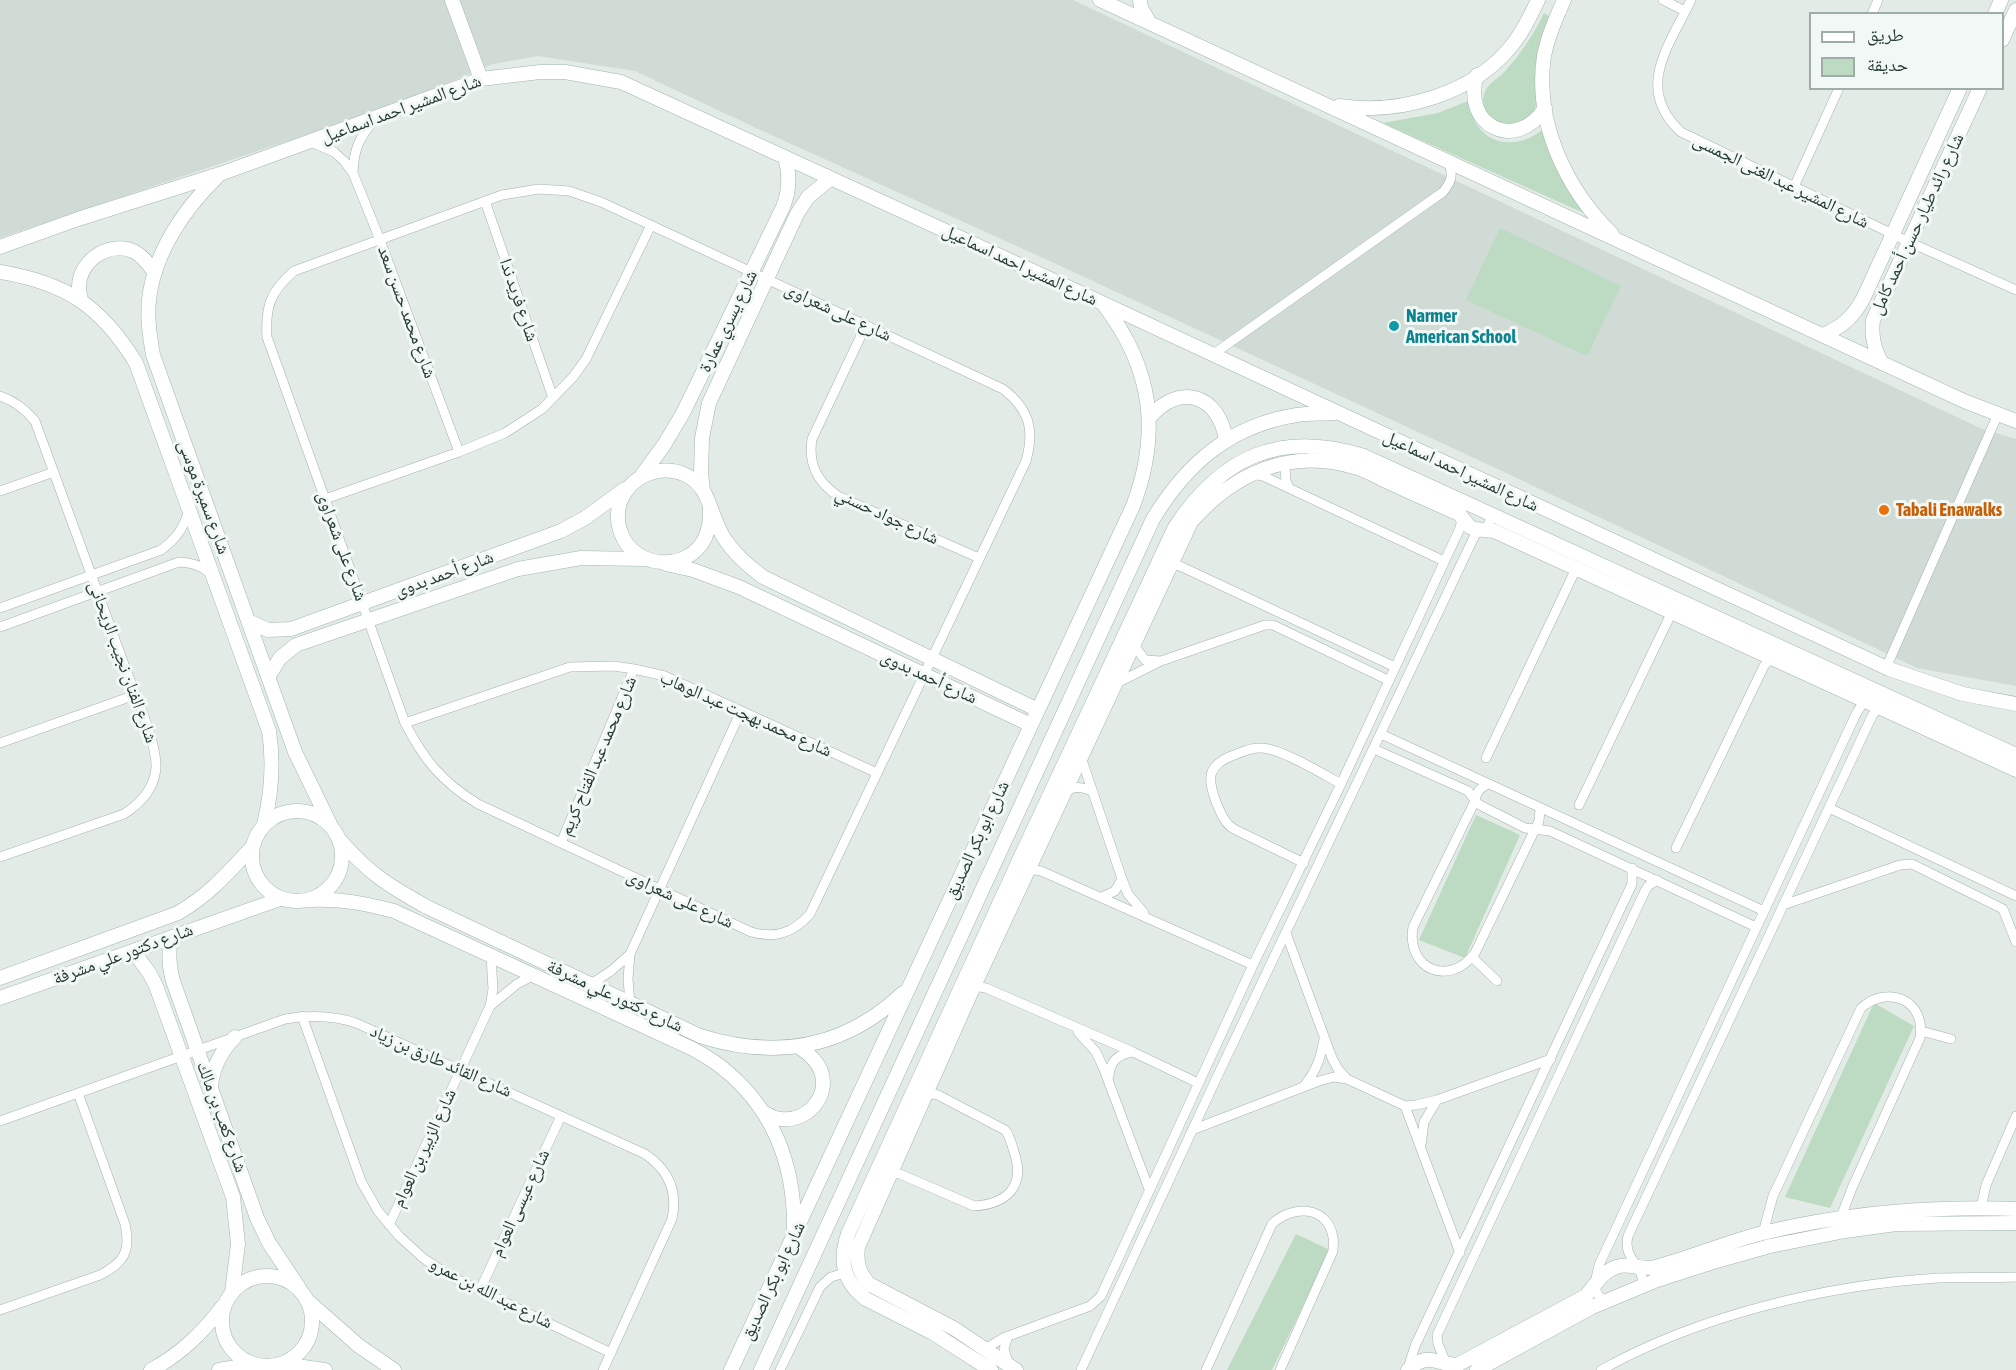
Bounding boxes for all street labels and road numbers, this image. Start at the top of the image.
street label: شارع المشير احمد اسماعيل [318,70,484,148]
street label: شارع المشير عبد الغنى الجمسى [1689,129,1873,233]
street label: شارع رائد طيار حسن أحمد كامل [1865,130,1969,318]
street label: شارع المشير احمد اسماعيل [939,220,1101,310]
street label: شارع محمد حسن سعد [373,243,441,381]
street label: شارع فريد ندا [495,256,543,344]
street label: شارع يسري عمارة [694,266,762,376]
street label: شارع على شعراوى [781,278,895,346]
street label: شارع المشير احمد اسماعيل [1380,426,1542,516]
street label: شارع سميرة موسى [173,437,235,557]
street label: شارع جواد حسني [832,483,942,549]
street label: شارع على شعراوى [312,488,372,604]
street label: شارع أحمد بدوى [391,546,497,602]
street label: شارع الفنان نجيب الريحانى [84,578,162,746]
street label: شارع أحمد بدوى [877,645,981,709]
street label: شارع محمد بهجت عبد الوهاب [657,666,835,762]
street label: شارع محمد عبد الفتاح كريم [555,673,641,839]
street label: شارع ابو بكر الصديق [940,777,1014,903]
street label: شارع على شعراوى [623,865,737,933]
street label: شارع دكتور علي مشرفة [50,919,196,989]
street label: شارع دكتور علي مشرفة [544,955,686,1037]
street label: شارع القائد طارق بن زياد [367,1020,515,1102]
street label: شارع كعب بن مالك [192,1059,252,1175]
street label: شارع الزبير بن العوام [387,1085,461,1211]
street label: شارع عيسى العوام [486,1146,554,1260]
street label: شارع ابو بكر الصديق [736,1218,810,1344]
street label: شارع عبد الله بن عمرو [426,1253,556,1333]

